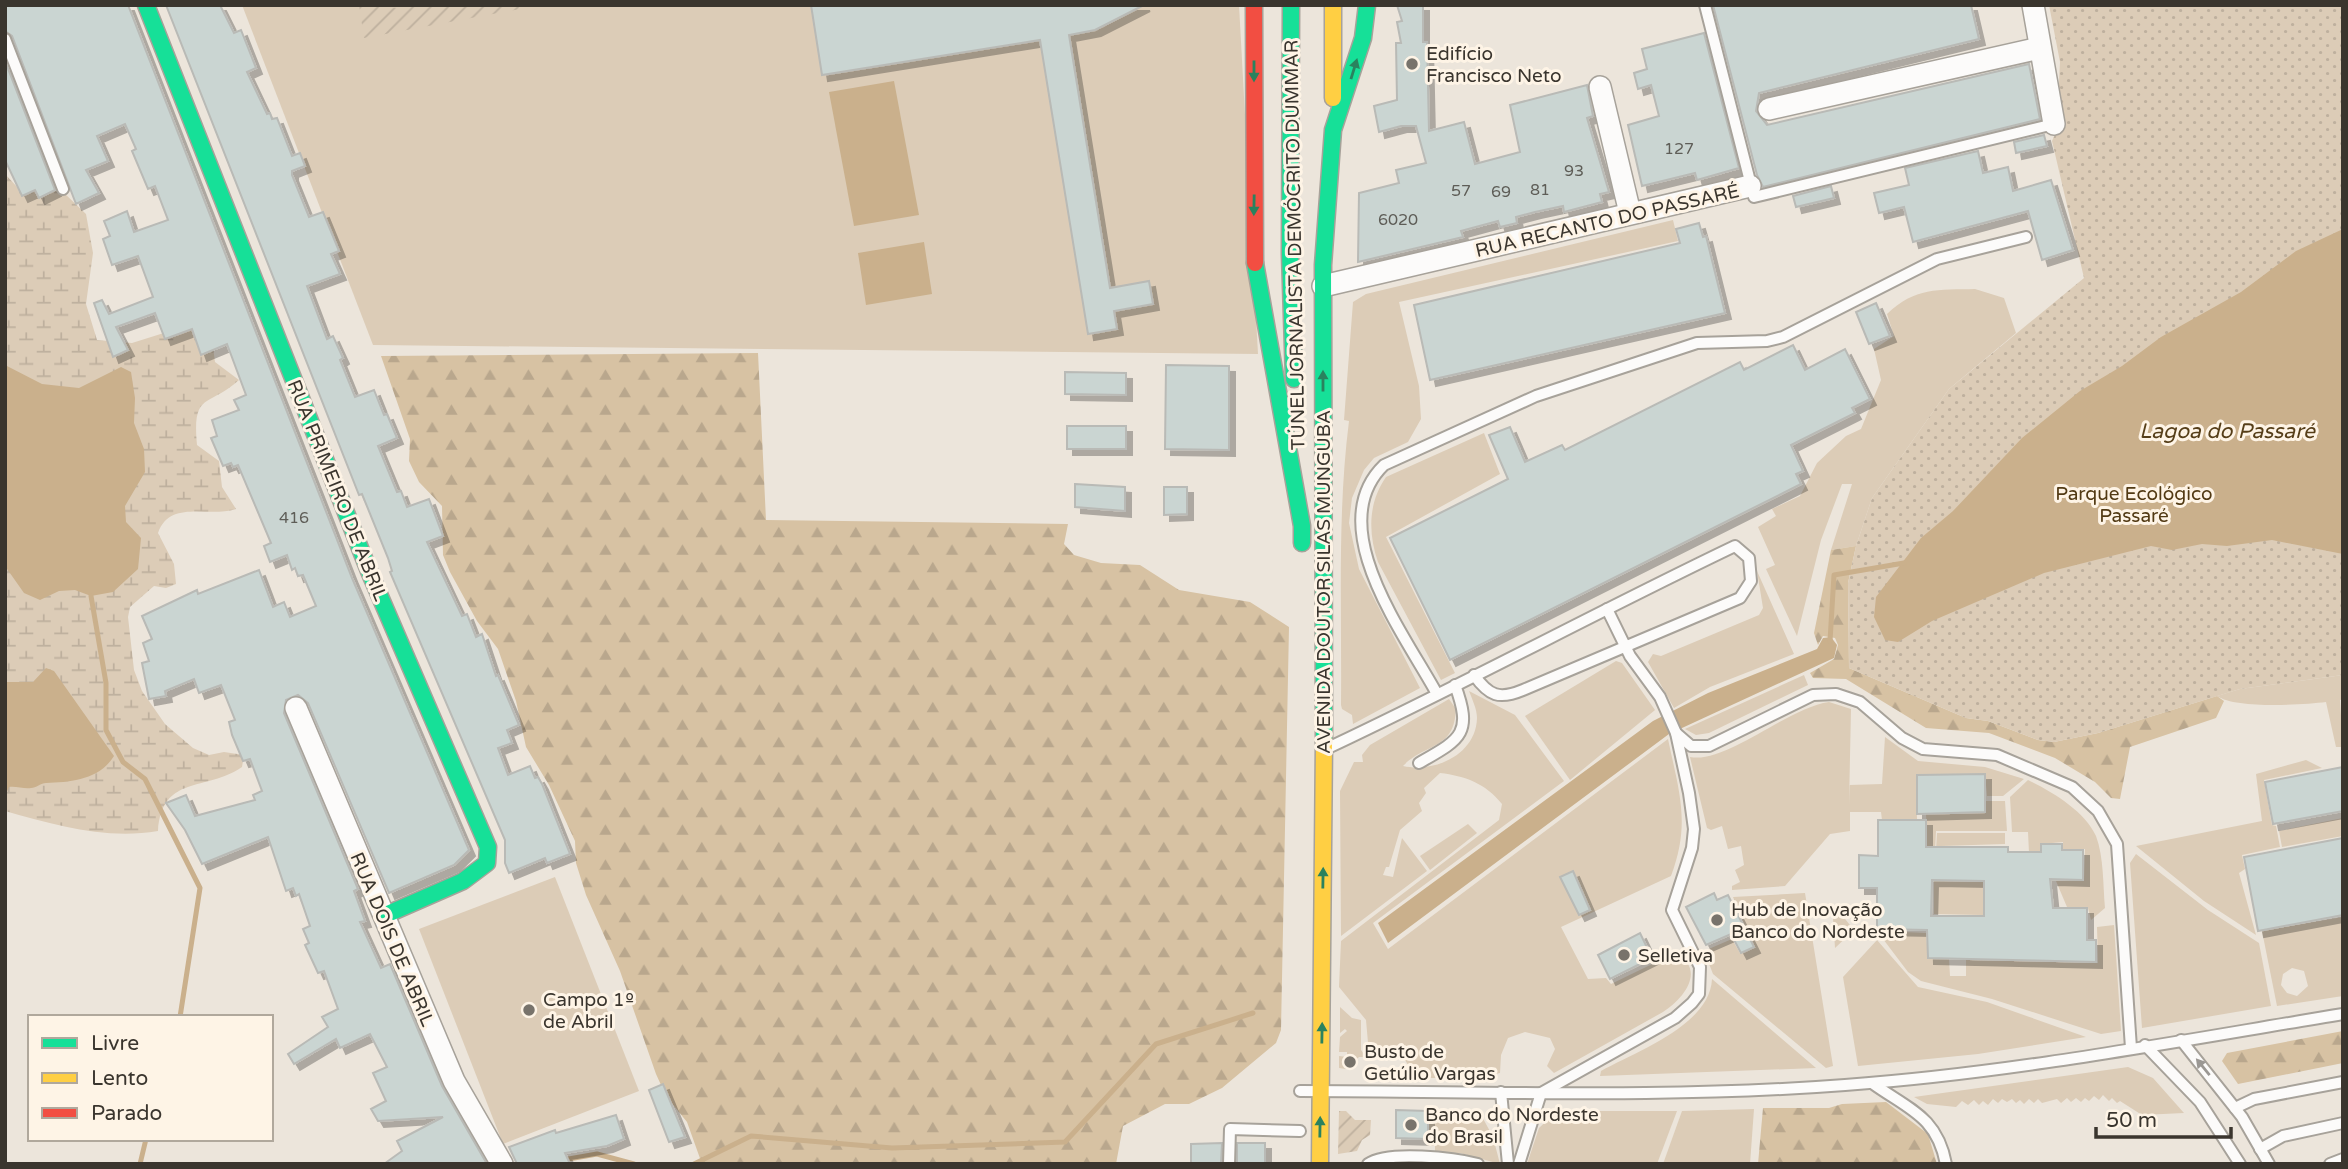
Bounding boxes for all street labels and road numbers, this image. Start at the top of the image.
street label: TÚNEL JORNALISTA DEMÓCRITO DUMMAR [1279,40,1310,450]
street label: RUA RECANTO DO PASSARÉ [1473,180,1741,262]
street label: RUA PRIMEIRO DE ABRIL [283,377,392,604]
street label: AVENIDA DOUTOR SILAS MUNGUBA [1313,410,1335,754]
street label: RUA DOIS DE ABRIL [345,849,439,1030]

